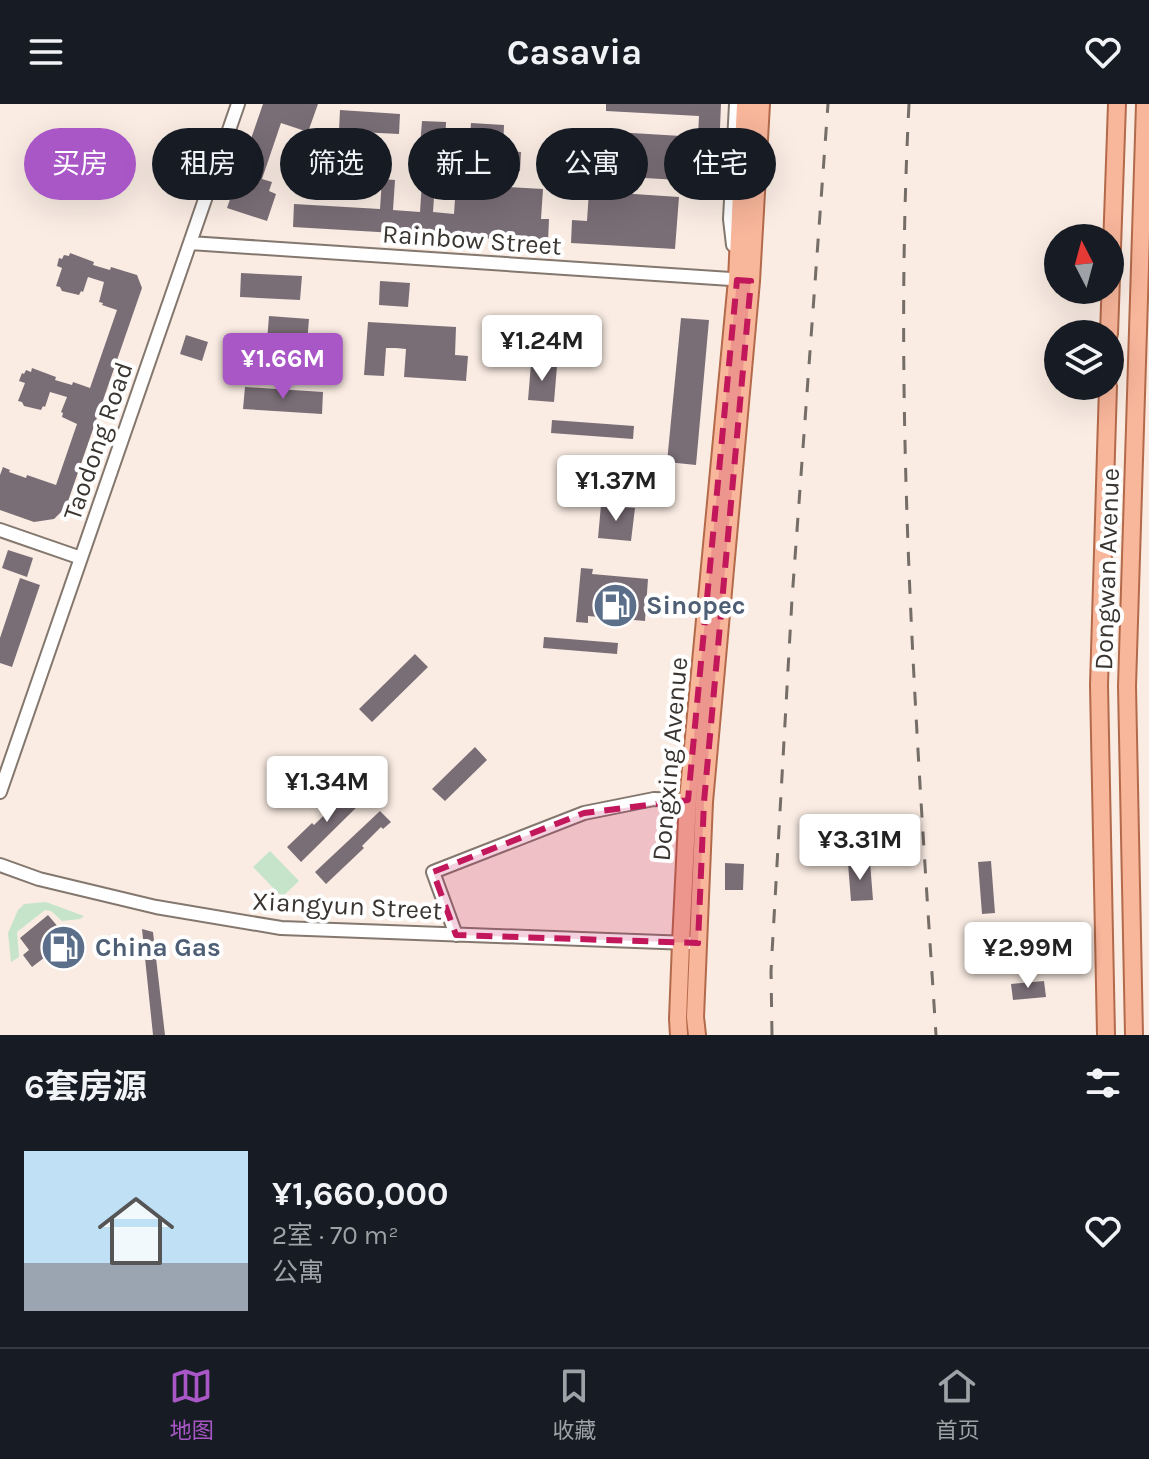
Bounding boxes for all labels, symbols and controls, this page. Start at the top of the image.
icon: menu [24,30,68,74]
icon: heart [1081,30,1125,74]
text: Casavia [507,31,642,73]
chip: 买房 [24,128,136,200]
chip: 租房 [152,128,264,200]
chip: 筛选 [280,128,392,200]
chip: 新上 [408,128,520,200]
chip: 公寓 [536,128,648,200]
chip: 住宅 [664,128,776,200]
street label: Rainbow Street [381,218,563,262]
north arrow [1044,224,1124,304]
map controls [1044,224,1124,400]
pin: ¥1.24M [477,315,607,383]
button: layers [1044,320,1124,400]
text: ¥1.24M [500,325,584,356]
pin: ¥1.66M [218,333,348,401]
text: ¥1.66M [241,343,325,374]
street label: Taodong Road [56,358,140,524]
pin: ¥1.37M [551,455,681,523]
text: ¥1.37M [575,465,657,496]
street label: Dongwan Avenue [1088,467,1126,671]
fuel station icon: Sinopec [591,581,639,629]
place label: Sinopec [646,590,745,621]
street label: Dongxing Avenue [646,656,694,862]
pin: ¥1.34M [262,756,392,824]
text: ¥1.34M [285,766,369,797]
pin: ¥3.31M [795,814,925,882]
text: ¥3.31M [817,824,903,855]
street label: Xiangyun Street [251,886,443,926]
pin: ¥2.99M [963,922,1093,990]
fuel station icon: China Gas [40,923,88,971]
place label: China Gas [95,932,221,963]
text: ¥2.99M [982,932,1074,963]
icon: filters [1081,1061,1125,1105]
text: 6套房源 [24,1067,147,1107]
text: ¥1,660,000 [272,1174,449,1214]
icon: home [88,1183,184,1279]
icon: heart [1081,1209,1125,1253]
text: 2室 · 70 m² [272,1220,399,1251]
text: 公寓 [272,1257,324,1288]
tab: 地图 [169,1364,214,1444]
tab: 收藏 [552,1364,597,1444]
tab: 首页 [935,1364,980,1444]

